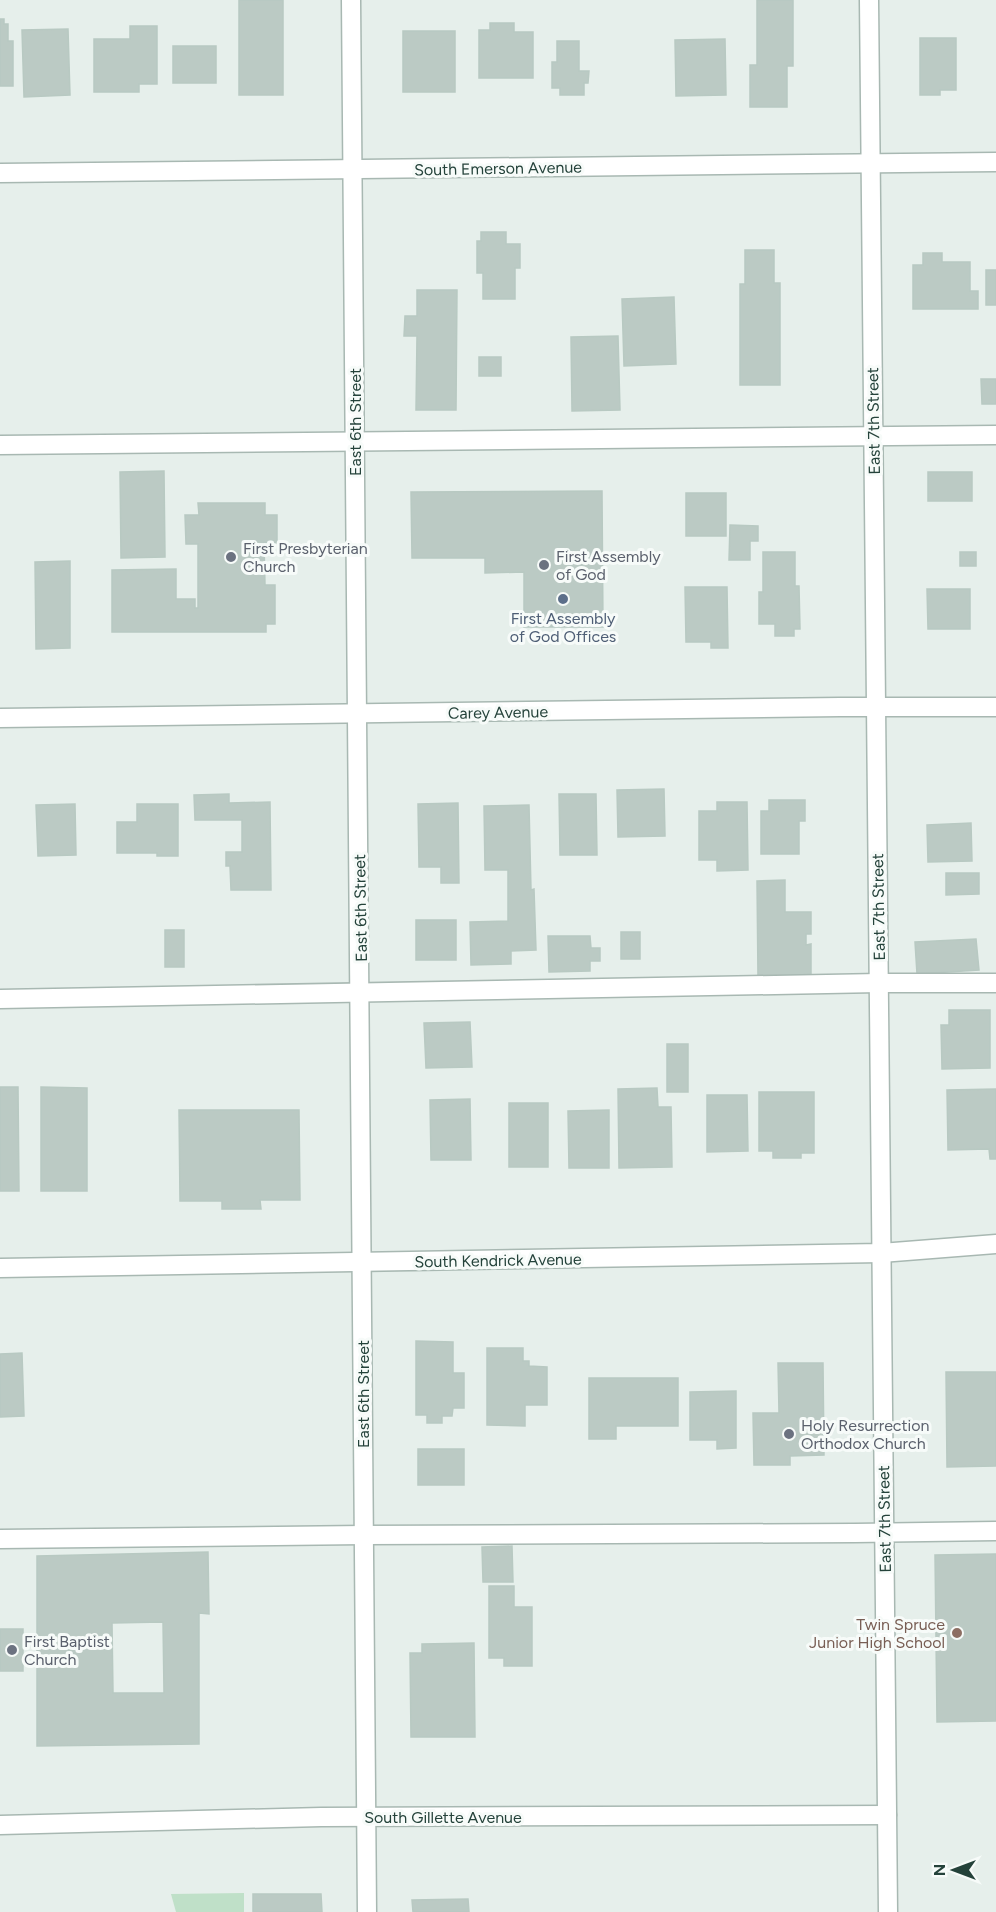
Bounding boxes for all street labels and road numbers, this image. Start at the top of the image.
street label: South Emerson Avenue [414,158,582,179]
street label: East 7th Street [863,367,884,475]
street label: East 6th Street [346,368,365,476]
street label: Carey Avenue [448,702,548,723]
street label: East 7th Street [868,853,889,961]
street label: East 6th Street [350,854,371,962]
street label: South Kendrick Avenue [414,1250,582,1271]
street label: East 6th Street [354,1340,373,1448]
street label: East 7th Street [874,1465,895,1573]
street label: South Gillette Avenue [364,1808,522,1827]

